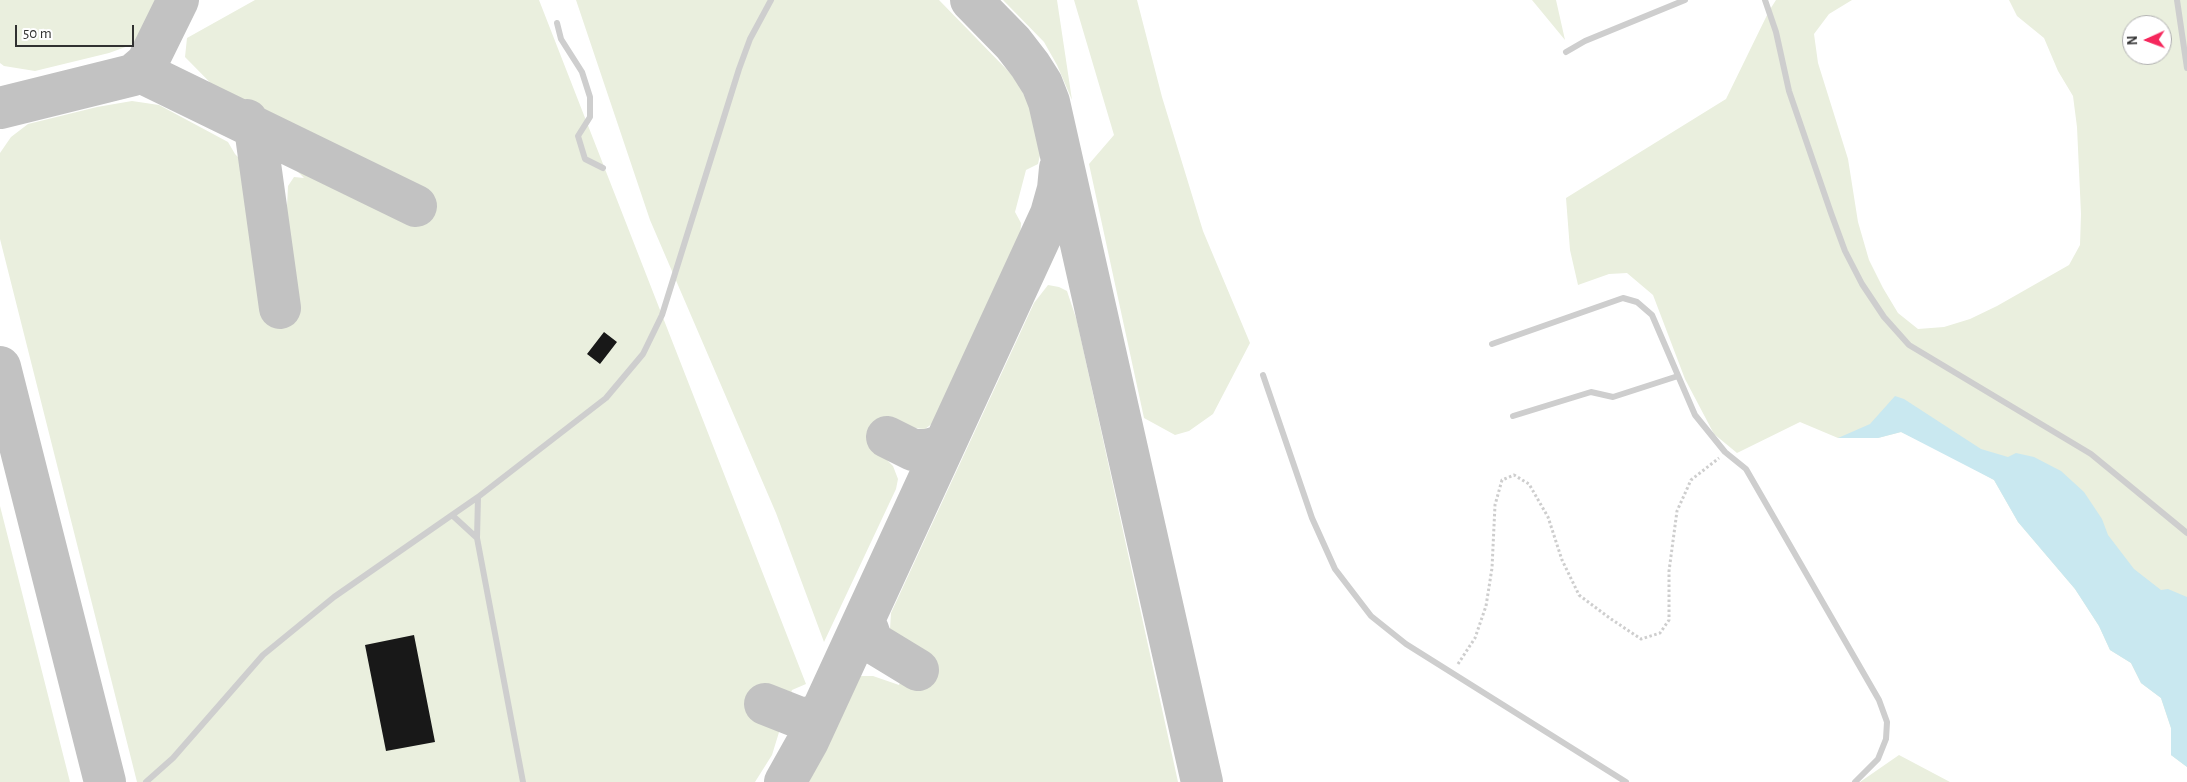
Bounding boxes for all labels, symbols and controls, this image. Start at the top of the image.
scale bar [18,15,136,47]
north arrow [2122,15,2172,65]
text: 50 m [23,26,52,41]
text: N [2126,35,2140,46]

